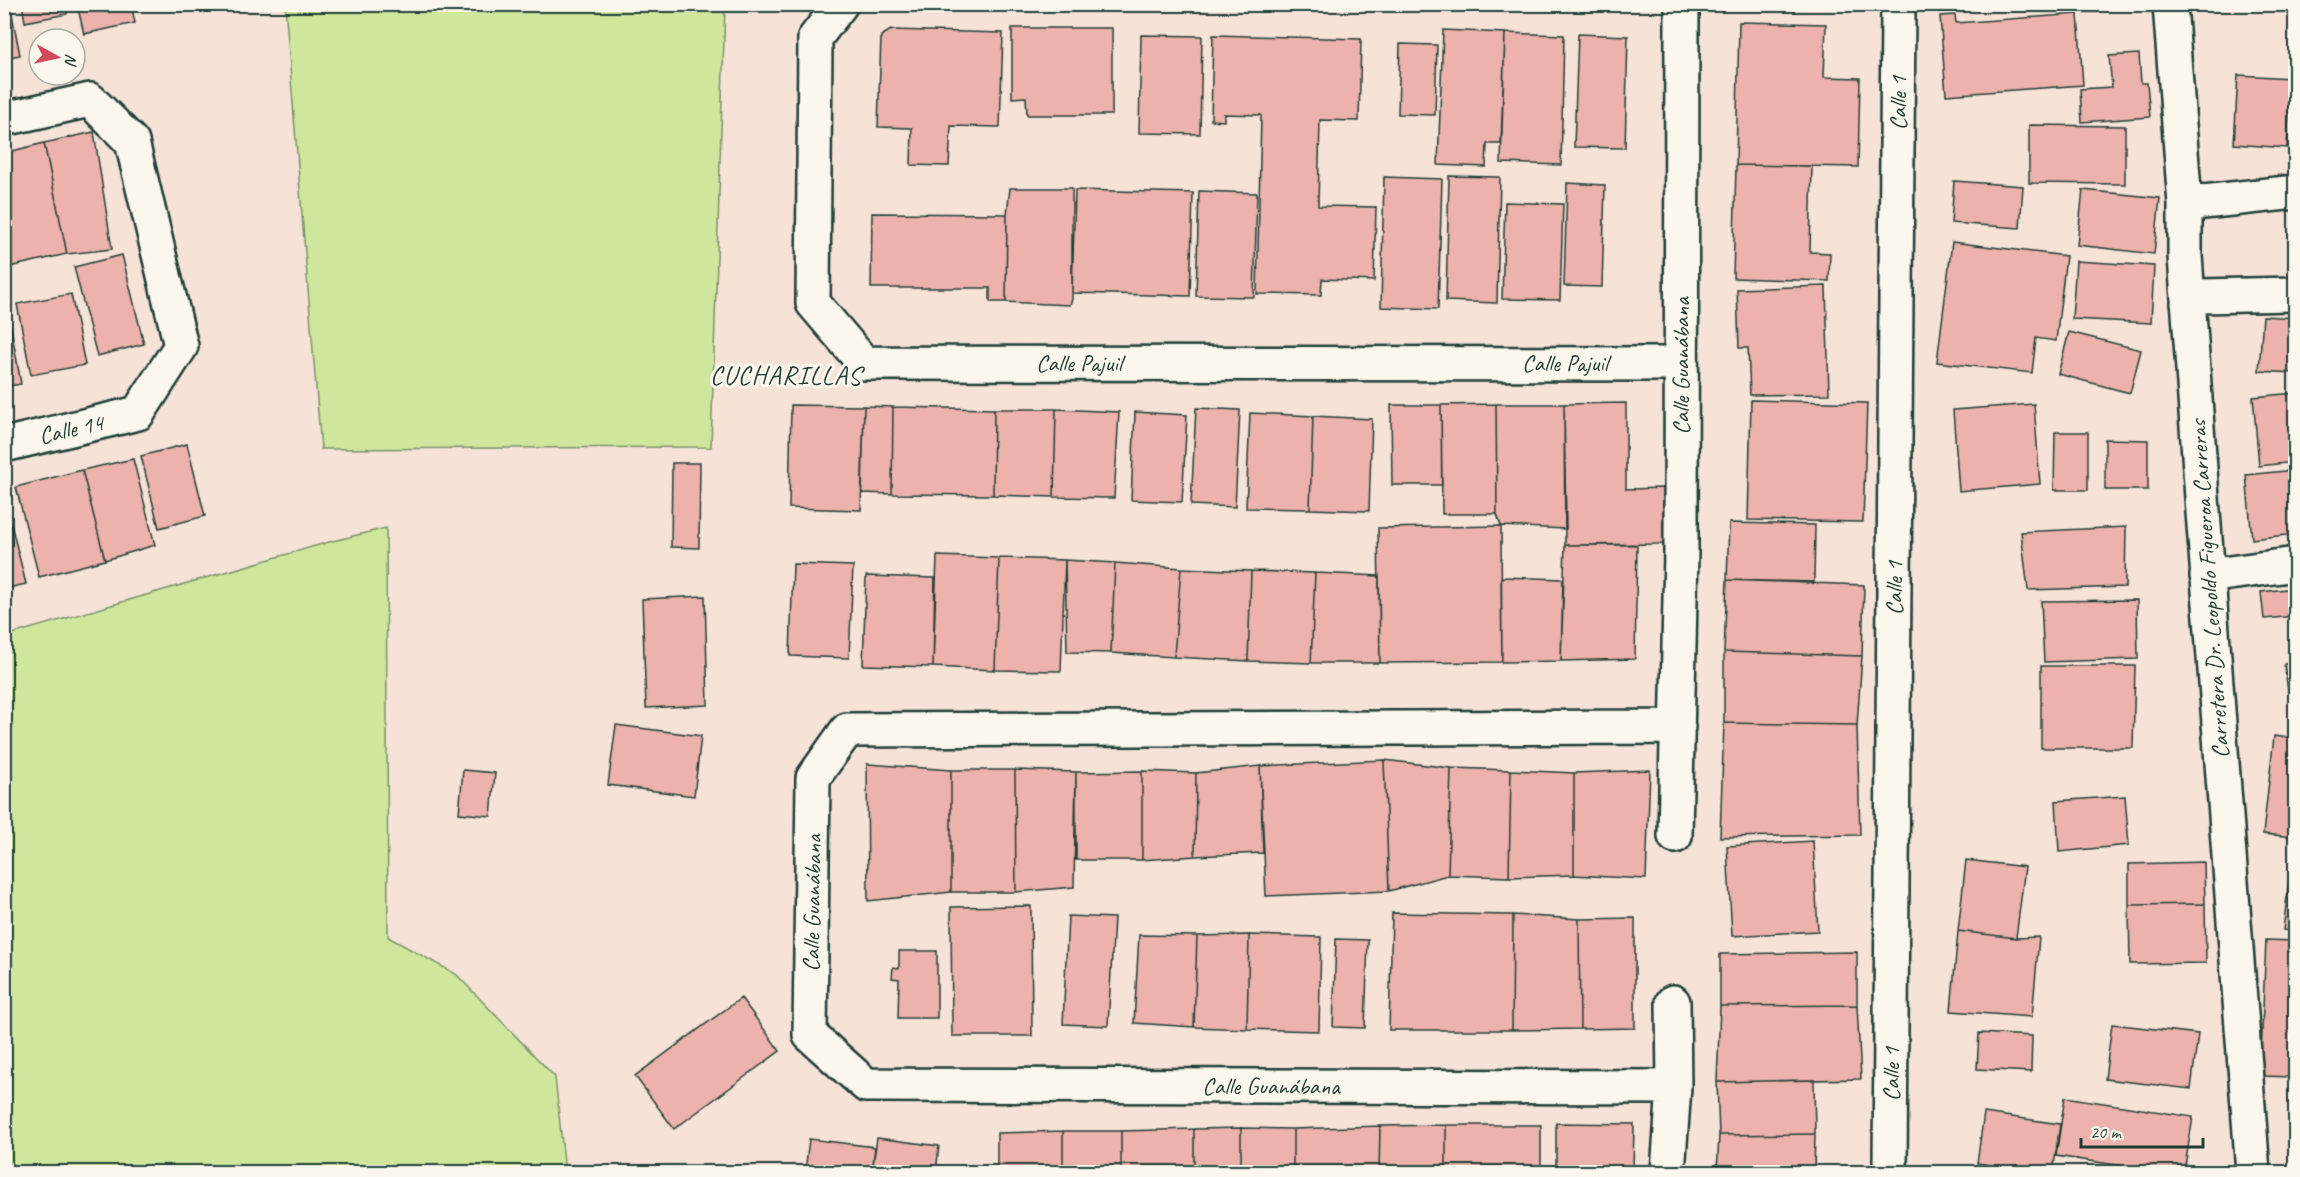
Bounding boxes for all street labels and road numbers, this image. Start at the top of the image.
street label: Calle 1 [1883,75,1913,130]
street label: Calle Guanábana [1666,296,1696,435]
street label: Calle Pajuil [1036,348,1126,378]
street label: Calle Pajuil [1522,348,1612,378]
street label: Calle 14 [36,407,108,451]
street label: Carretera Dr. Leopoldo Figueroa Carreras [2182,417,2236,759]
street label: Calle 1 [1879,560,1909,615]
street label: Calle Guanábana [796,833,828,972]
street label: Calle 1 [1876,1046,1906,1101]
street label: Calle Guanábana [1202,1071,1341,1101]

